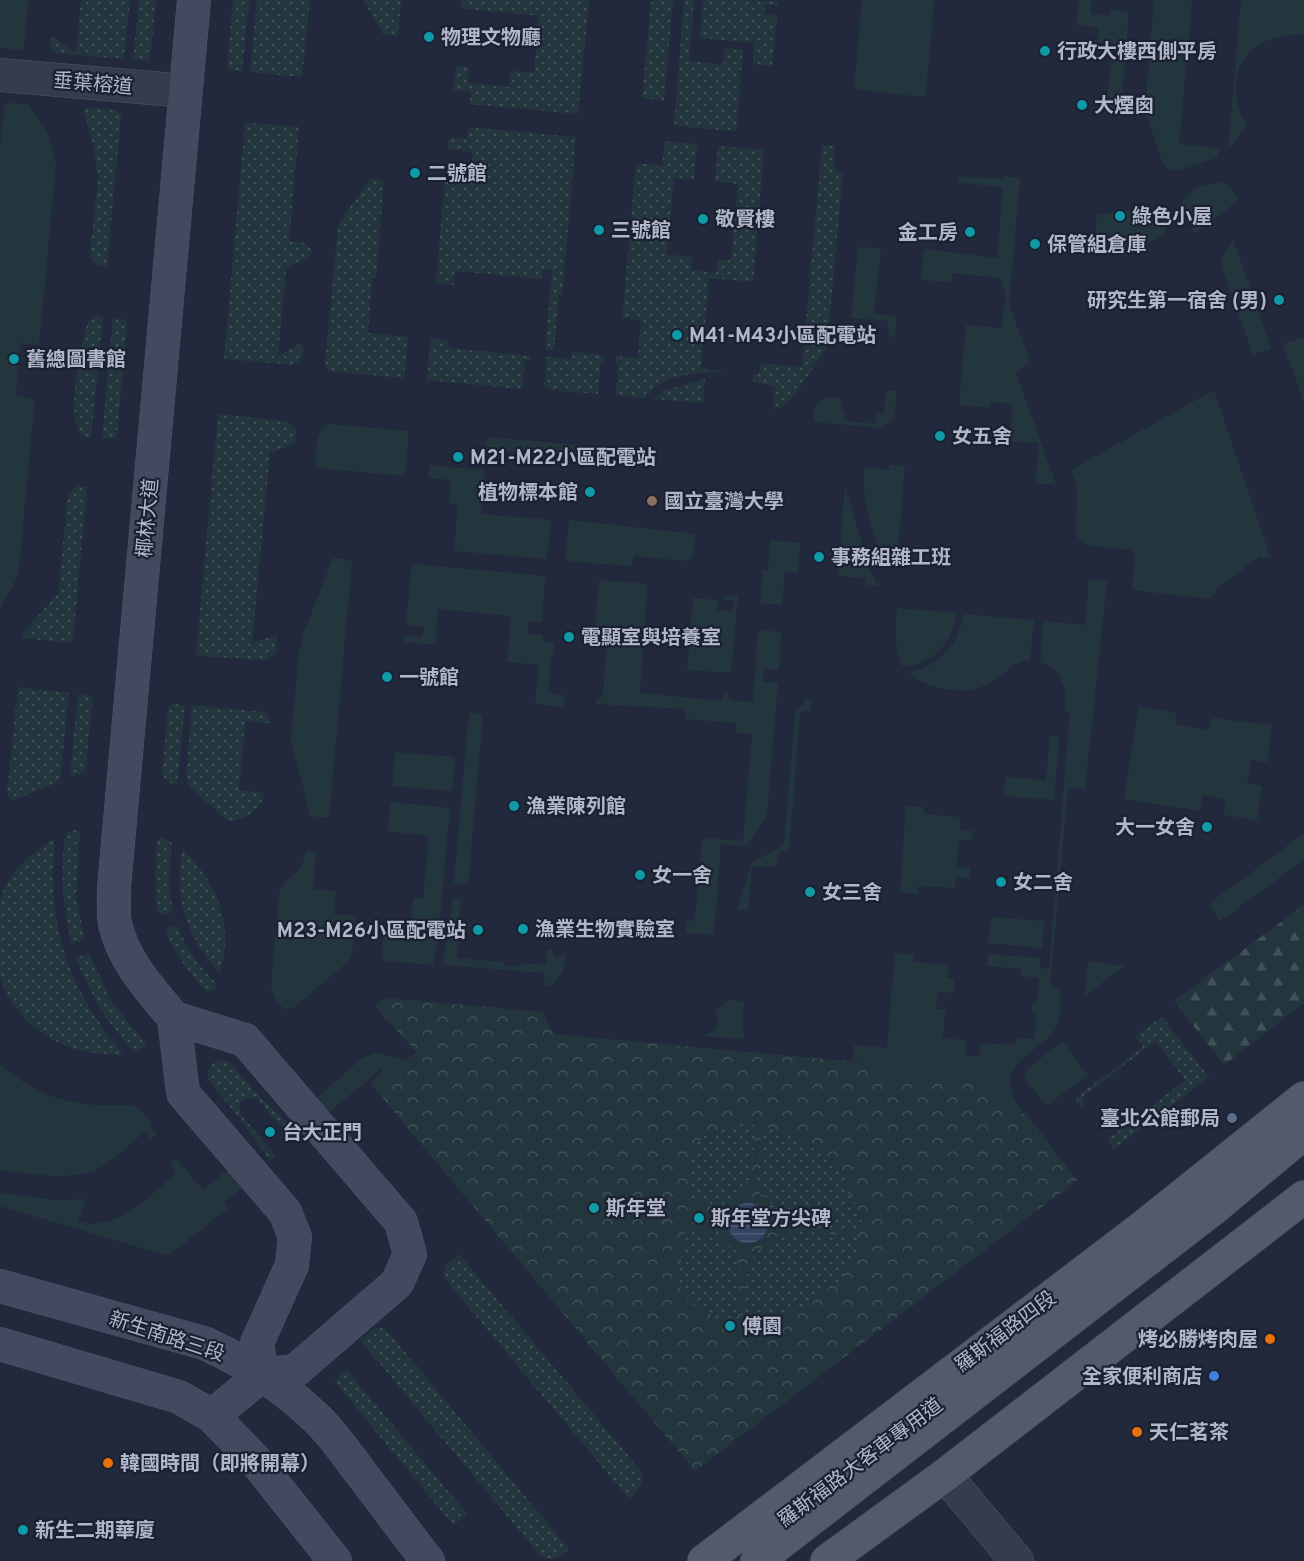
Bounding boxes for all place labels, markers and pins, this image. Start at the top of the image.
place label: 物理文物廳 [441,26,541,52]
marker: 物理文物廳 [422,30,436,44]
place label: 行政大樓西側平房 [1057,40,1217,66]
marker: 行政大樓西側平房 [1038,44,1052,58]
place label: 大煙囪 [1094,94,1154,120]
marker: 大煙囪 [1075,98,1089,112]
place label: 二號館 [427,162,487,188]
marker: 二號館 [408,166,422,180]
place label: 綠色小屋 [1132,205,1212,231]
place label: 敬賢樓 [715,208,775,234]
marker: 綠色小屋 [1113,209,1127,223]
marker: 敬賢樓 [696,212,710,226]
place label: 三號館 [611,219,671,245]
place label: 金工房 [898,221,958,247]
marker: 三號館 [592,223,606,237]
marker: 金工房 [963,225,977,239]
place label: 保管組倉庫 [1047,233,1147,259]
marker: 保管組倉庫 [1028,237,1042,251]
place label: 研究生第一宿舍 (男) [1087,289,1267,315]
marker: 研究生第一宿舍 (男) [1272,293,1286,307]
place label: M41-M43小區配電站 [689,324,876,350]
marker: M41-M43小區配電站 [670,328,684,342]
place label: 舊總圖書館 [26,348,126,374]
marker: 舊總圖書館 [7,352,21,366]
place label: 女五舍 [952,425,1012,451]
marker: 女五舍 [933,429,947,443]
place label: M21-M22小區配電站 [470,446,656,472]
marker: M21-M22小區配電站 [451,450,465,464]
place label: 植物標本館 [478,481,578,507]
marker: 植物標本館 [583,485,597,499]
place label: 國立臺灣大學 [664,490,784,516]
marker: 國立臺灣大學 [645,494,659,508]
place label: 事務組雜工班 [831,546,951,572]
marker: 事務組雜工班 [812,550,826,564]
place label: 電顯室與培養室 [581,626,721,652]
marker: 電顯室與培養室 [562,630,576,644]
place label: 一號館 [399,666,459,692]
marker: 一號館 [380,670,394,684]
place label: 漁業陳列館 [526,795,626,821]
marker: 漁業陳列館 [507,799,521,813]
place label: 大一女舍 [1115,816,1195,842]
marker: 大一女舍 [1200,820,1214,834]
place label: 女一舍 [652,864,712,890]
marker: 女一舍 [633,868,647,882]
place label: 女二舍 [1013,871,1073,897]
marker: 女二舍 [994,875,1008,889]
place label: 女三舍 [822,881,882,907]
marker: 女三舍 [803,885,817,899]
place label: 漁業生物實驗室 [535,918,675,944]
place label: M23-M26小區配電站 [277,919,466,945]
marker: 漁業生物實驗室 [516,922,530,936]
marker: M23-M26小區配電站 [471,923,485,937]
place label: 臺北公館郵局 [1100,1107,1220,1133]
marker: 臺北公館郵局 [1225,1111,1239,1125]
place label: 台大正門 [282,1121,362,1147]
marker: 台大正門 [263,1125,277,1139]
place label: 斯年堂 [606,1197,666,1223]
marker: 斯年堂 [587,1201,601,1215]
place label: 斯年堂方尖碑 [711,1207,831,1233]
marker: 斯年堂方尖碑 [692,1211,706,1225]
place label: 傅園 [742,1315,782,1341]
marker: 傅園 [723,1319,737,1333]
place label: 烤必勝烤肉屋 [1138,1328,1258,1354]
marker: 烤必勝烤肉屋 [1263,1332,1277,1346]
place label: 全家便利商店 [1082,1365,1202,1391]
marker: 全家便利商店 [1207,1369,1221,1383]
place label: 天仁茗茶 [1149,1421,1229,1447]
marker: 天仁茗茶 [1130,1425,1144,1439]
place label: 韓國時間（即將開幕） [120,1452,320,1478]
marker: 韓國時間（即將開幕） [101,1456,115,1470]
place label: 新生二期華廈 [35,1519,155,1545]
marker: 新生二期華廈 [16,1523,30,1537]

